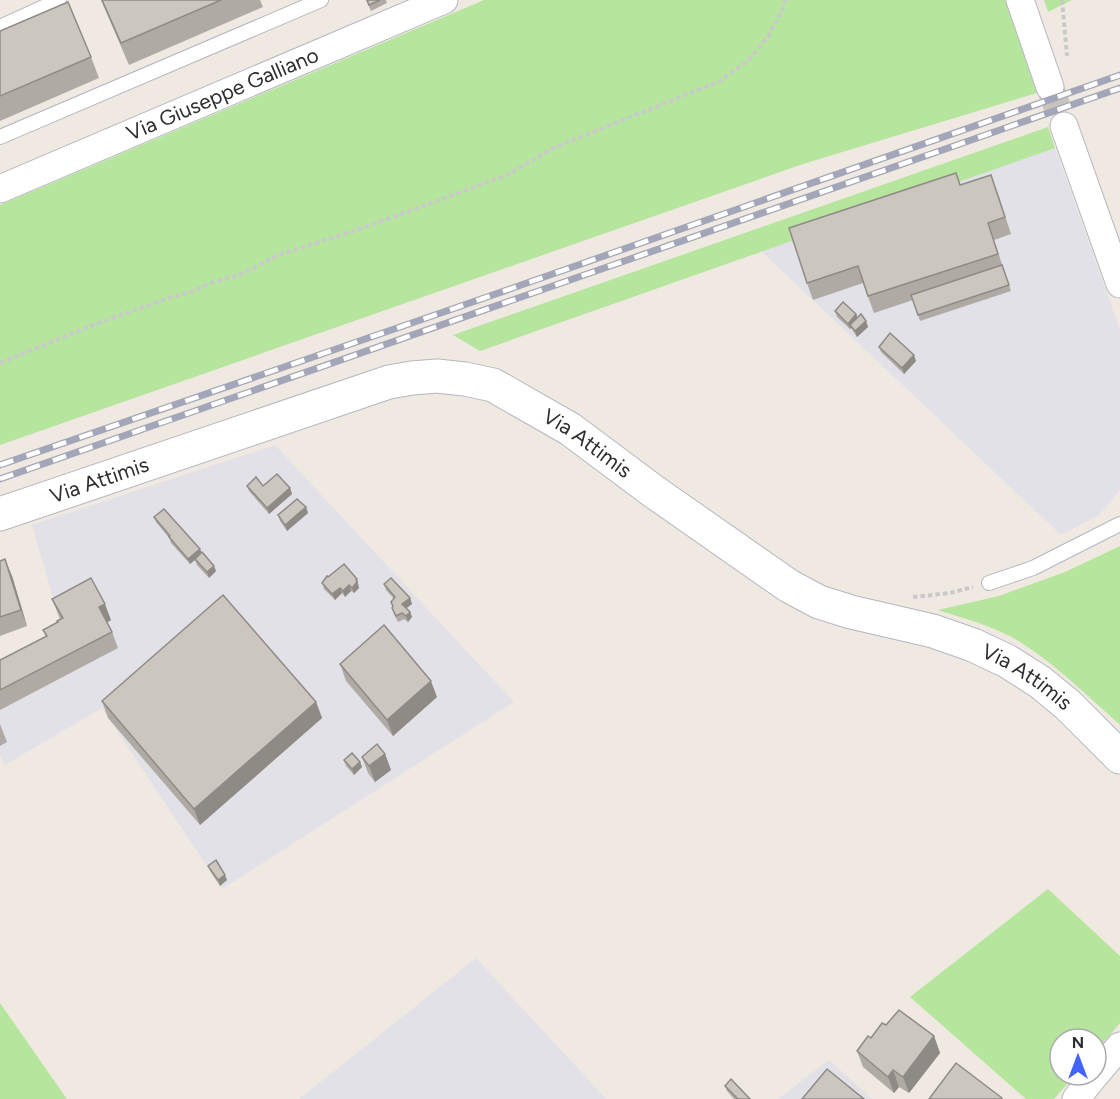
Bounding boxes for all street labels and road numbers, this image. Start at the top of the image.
street label: Via Giuseppe Galliano [123,42,322,146]
street label: Via Attimis [539,403,637,483]
street label: Via Attimis [47,451,152,508]
street label: Via Attimis [978,638,1077,715]

